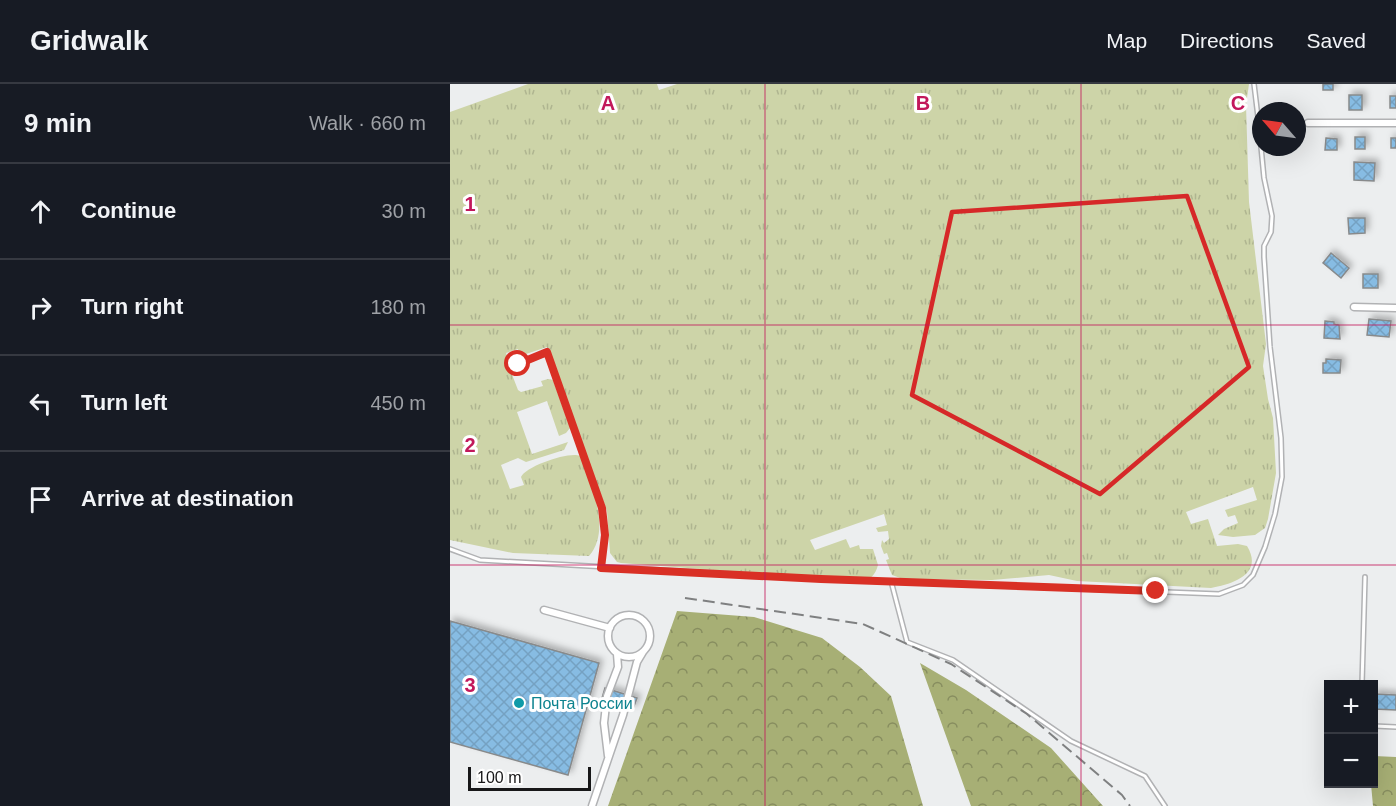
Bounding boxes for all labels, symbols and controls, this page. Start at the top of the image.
text: Gridwalk [30,25,148,56]
text: Map [1106,29,1147,52]
text: Directions [1180,29,1273,52]
text: Saved [1306,29,1366,52]
text: A [601,92,615,114]
text: B [916,92,930,114]
text: C [1231,92,1245,114]
north arrow [1252,102,1306,156]
text: 9 min [24,108,92,138]
text: Walk · 660 m [309,112,426,134]
text: 1 [464,193,476,215]
icon: ahead [24,195,57,228]
text: Continue [81,198,176,223]
text: 30 m [382,200,426,222]
icon: right [24,291,57,324]
text: Turn right [81,294,183,319]
text: 180 m [370,296,426,318]
route start [504,350,530,376]
icon: left [24,387,57,420]
text: Turn left [81,390,167,415]
text: 450 m [370,392,426,414]
text: 2 [464,434,476,456]
icon: arrive [24,483,57,516]
text: Arrive at destination [81,486,294,511]
route end [1142,577,1168,603]
text: 3 [464,674,476,696]
map controls [1324,680,1378,788]
button: + [1324,680,1378,734]
place label: Почта России [531,695,633,712]
marker: Почта России [512,696,526,710]
button: − [1324,734,1378,788]
scale bar [468,764,591,792]
text: 100 m [477,769,521,786]

